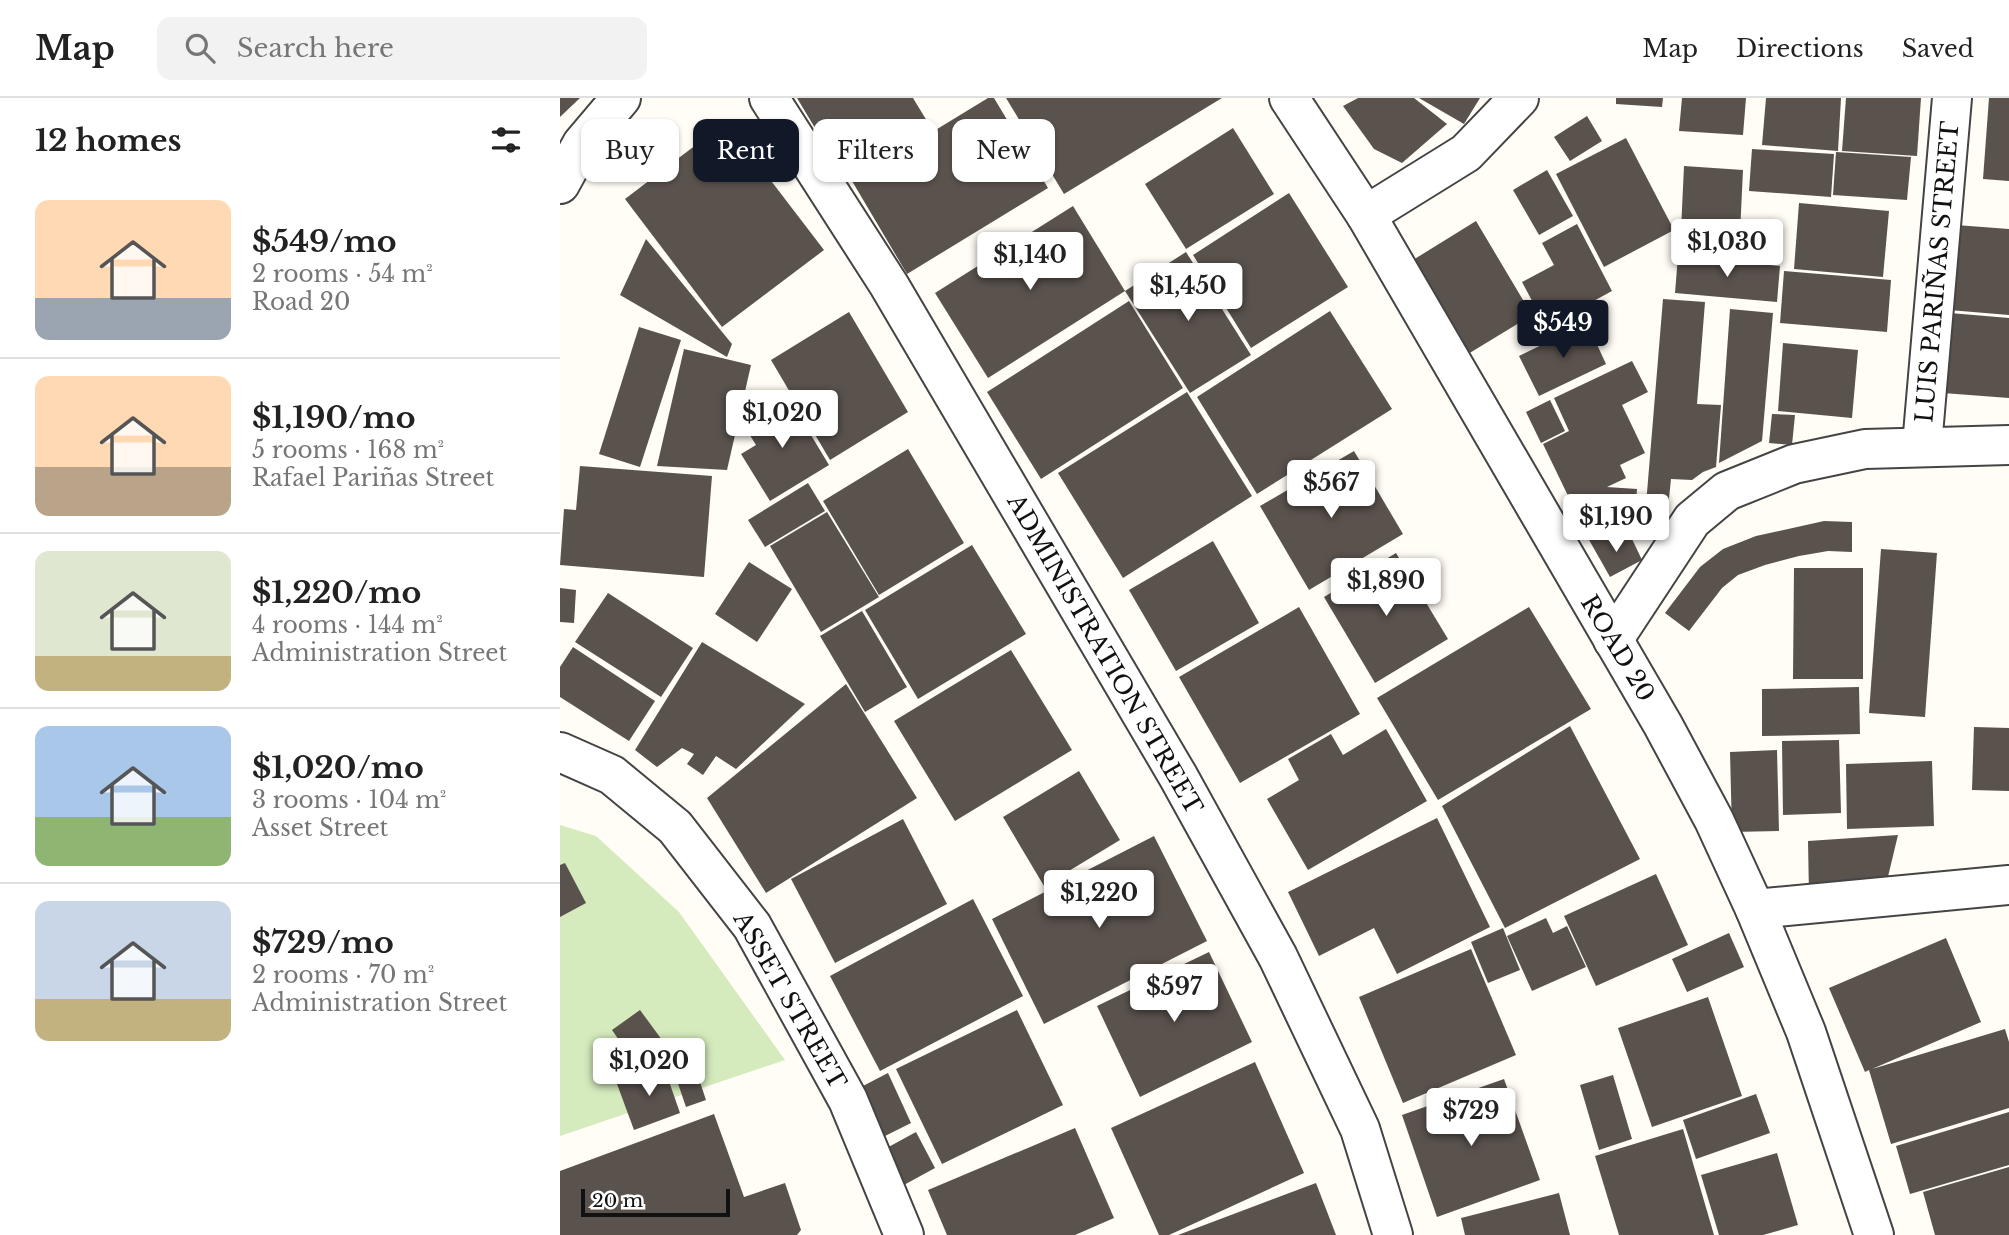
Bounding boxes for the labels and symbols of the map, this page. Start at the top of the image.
street label: LUIS PARIÑAS STREET [1909,120,1965,424]
pin: $1,030 [1670,220,1784,279]
pin: $1,140 [973,232,1087,292]
pin: $1,450 [1131,264,1245,323]
pin: $549 [1522,300,1604,360]
pin: $1,020 [725,390,839,450]
pin: $567 [1290,460,1372,520]
street label: ADMINISTRATION STREET [1001,488,1209,819]
pin: $1,190 [1559,494,1673,554]
pin: $1,890 [1329,559,1443,618]
street label: ROAD 20 [1575,590,1661,706]
pin: $1,220 [1042,870,1156,930]
street label: ASSET STREET [727,905,853,1094]
pin: $597 [1133,964,1215,1024]
pin: $1,020 [592,1038,706,1098]
pin: $729 [1430,1088,1512,1148]
scale bar [581,1186,730,1218]

